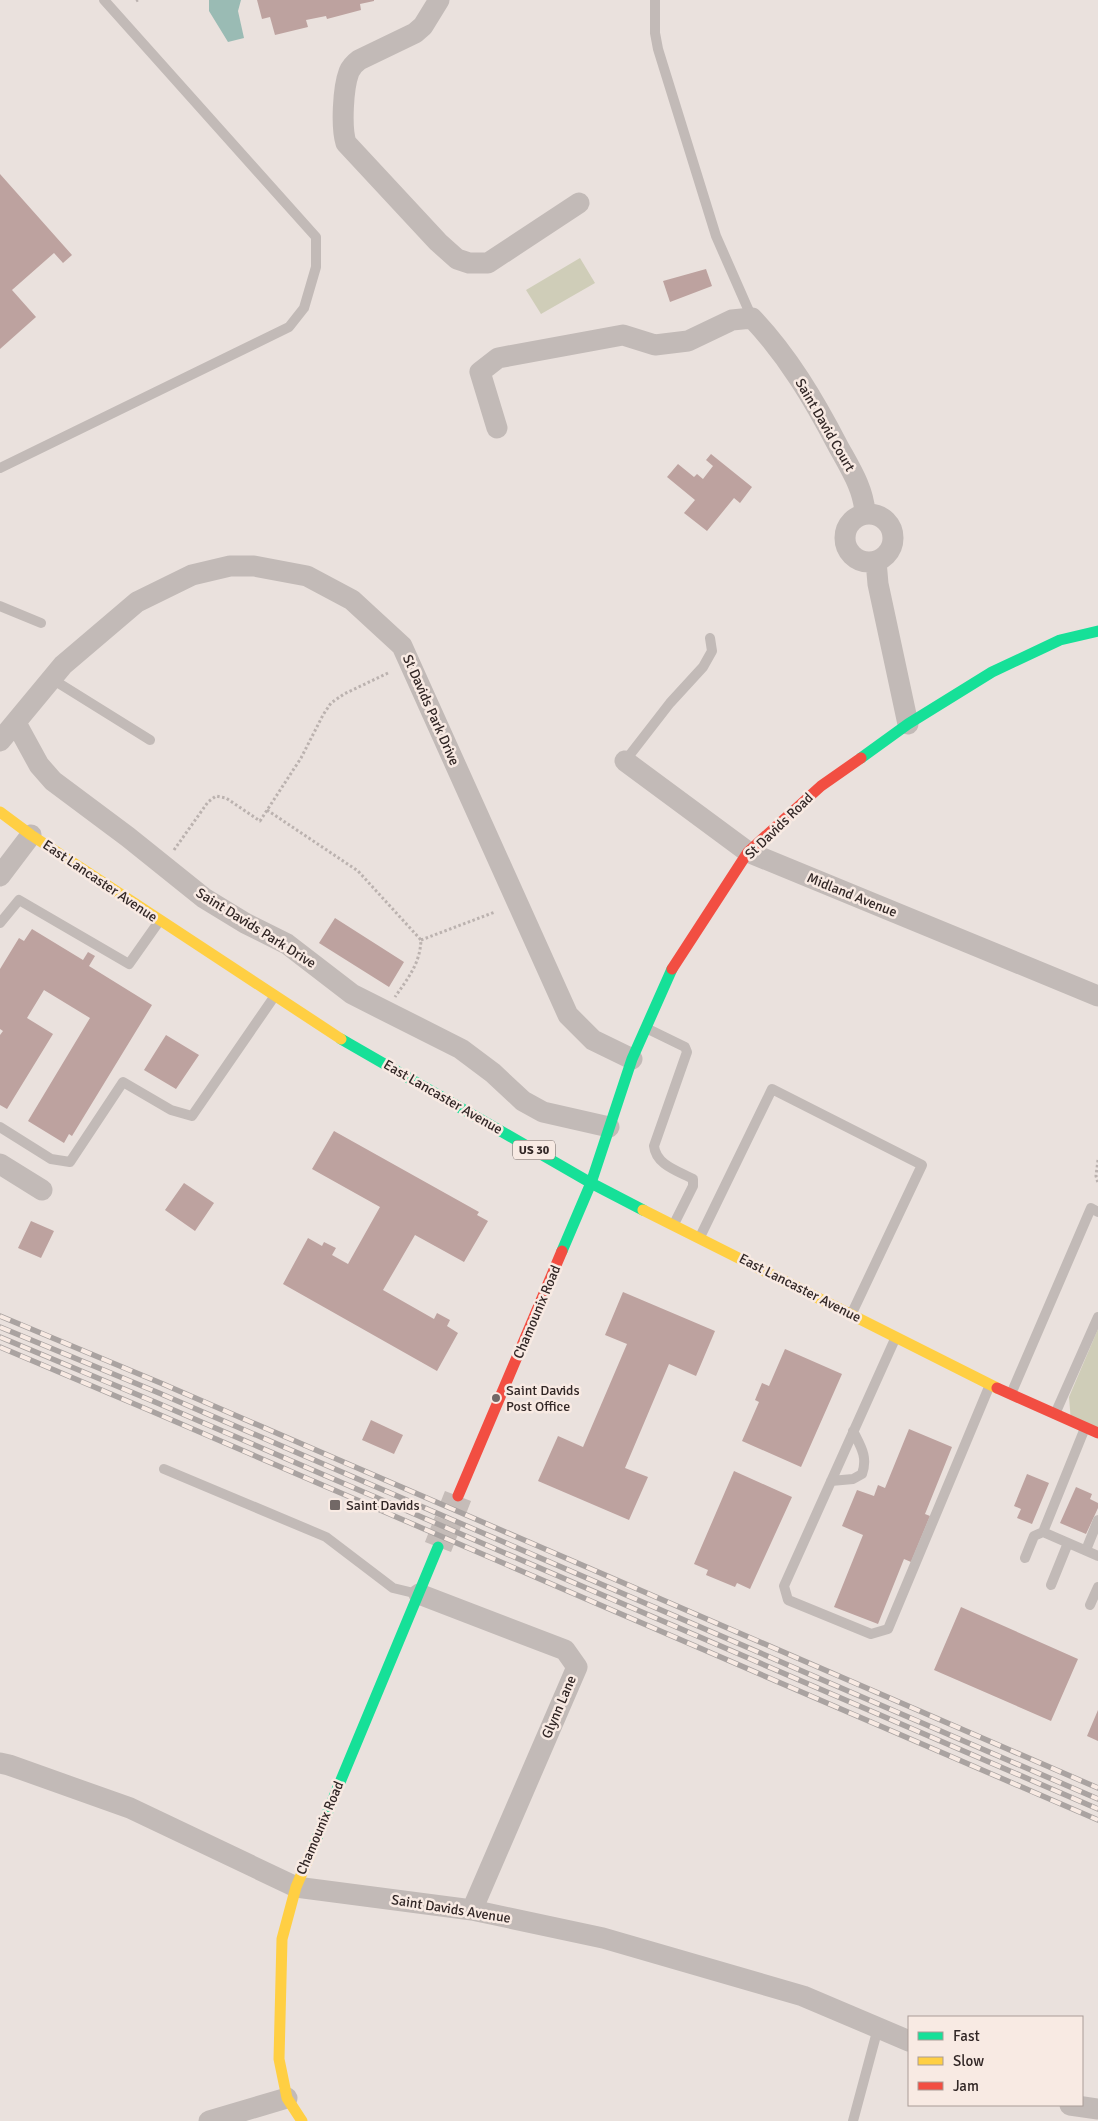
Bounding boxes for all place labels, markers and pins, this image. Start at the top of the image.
place label: Saint Davids Post Office [506,1382,580,1415]
marker: Saint Davids Post Office [490,1392,502,1404]
place label: Saint Davids [346,1497,420,1514]
marker: Saint Davids [328,1498,342,1512]

